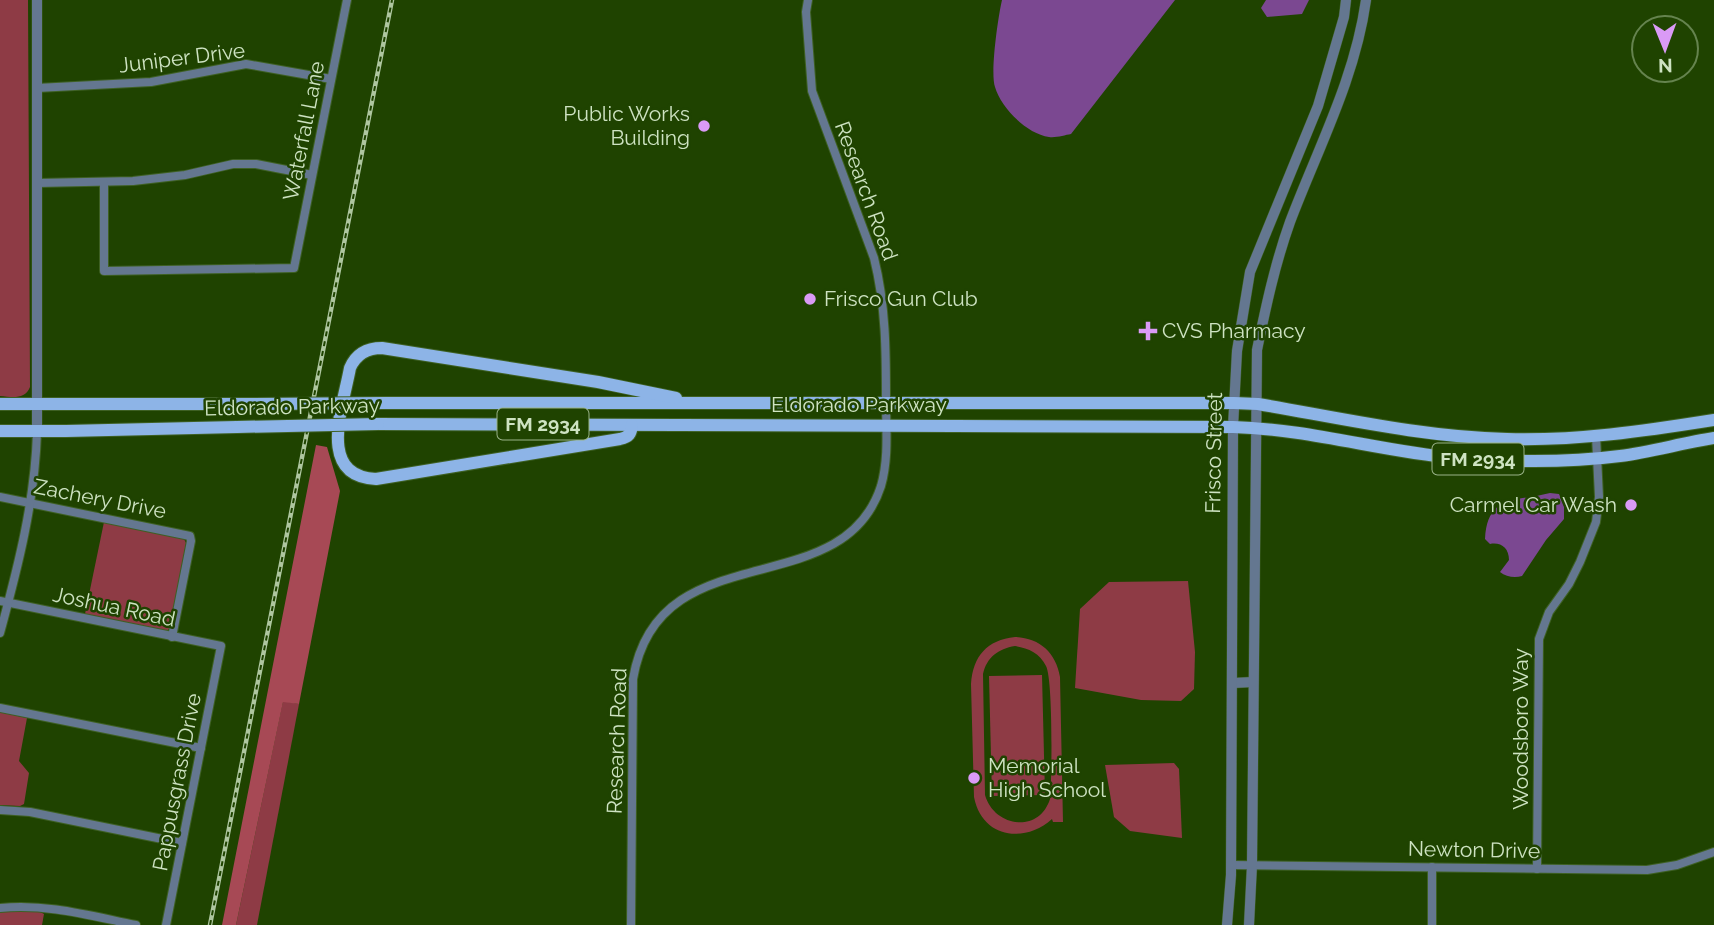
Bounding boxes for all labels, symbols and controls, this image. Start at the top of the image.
north arrow [1630,14,1700,84]
street label: Juniper Drive [117,37,246,78]
text: N [1658,55,1673,77]
street label: Waterfall Lane [278,59,329,203]
place label: Public Works Building [563,101,690,150]
marker: Public Works Building [696,118,712,134]
street label: Research Road [830,118,903,264]
place label: Frisco Gun Club [824,286,978,311]
marker: Frisco Gun Club [802,291,818,307]
place label: CVS Pharmacy [1162,318,1306,343]
marker: CVS Pharmacy [1140,323,1156,339]
street label: Eldorado Parkway [204,392,380,421]
street label: Eldorado Parkway [771,392,947,417]
street label: Frisco Street [1200,392,1227,514]
road number: FM 2934 [498,408,588,440]
road number: FM 2934 [1432,444,1524,474]
street label: Zachery Drive [32,473,168,524]
place label: Carmel Car Wash [1450,492,1617,517]
marker: Carmel Car Wash [1623,497,1639,513]
street label: Joshua Road [51,581,178,632]
street label: Woodsboro Way [1508,648,1533,810]
street label: Research Road [601,668,632,814]
street label: Pappusgrass Drive [147,691,206,873]
place label: Memorial High School [988,753,1106,802]
marker: Memorial High School [966,770,982,786]
street label: Newton Drive [1408,836,1540,863]

